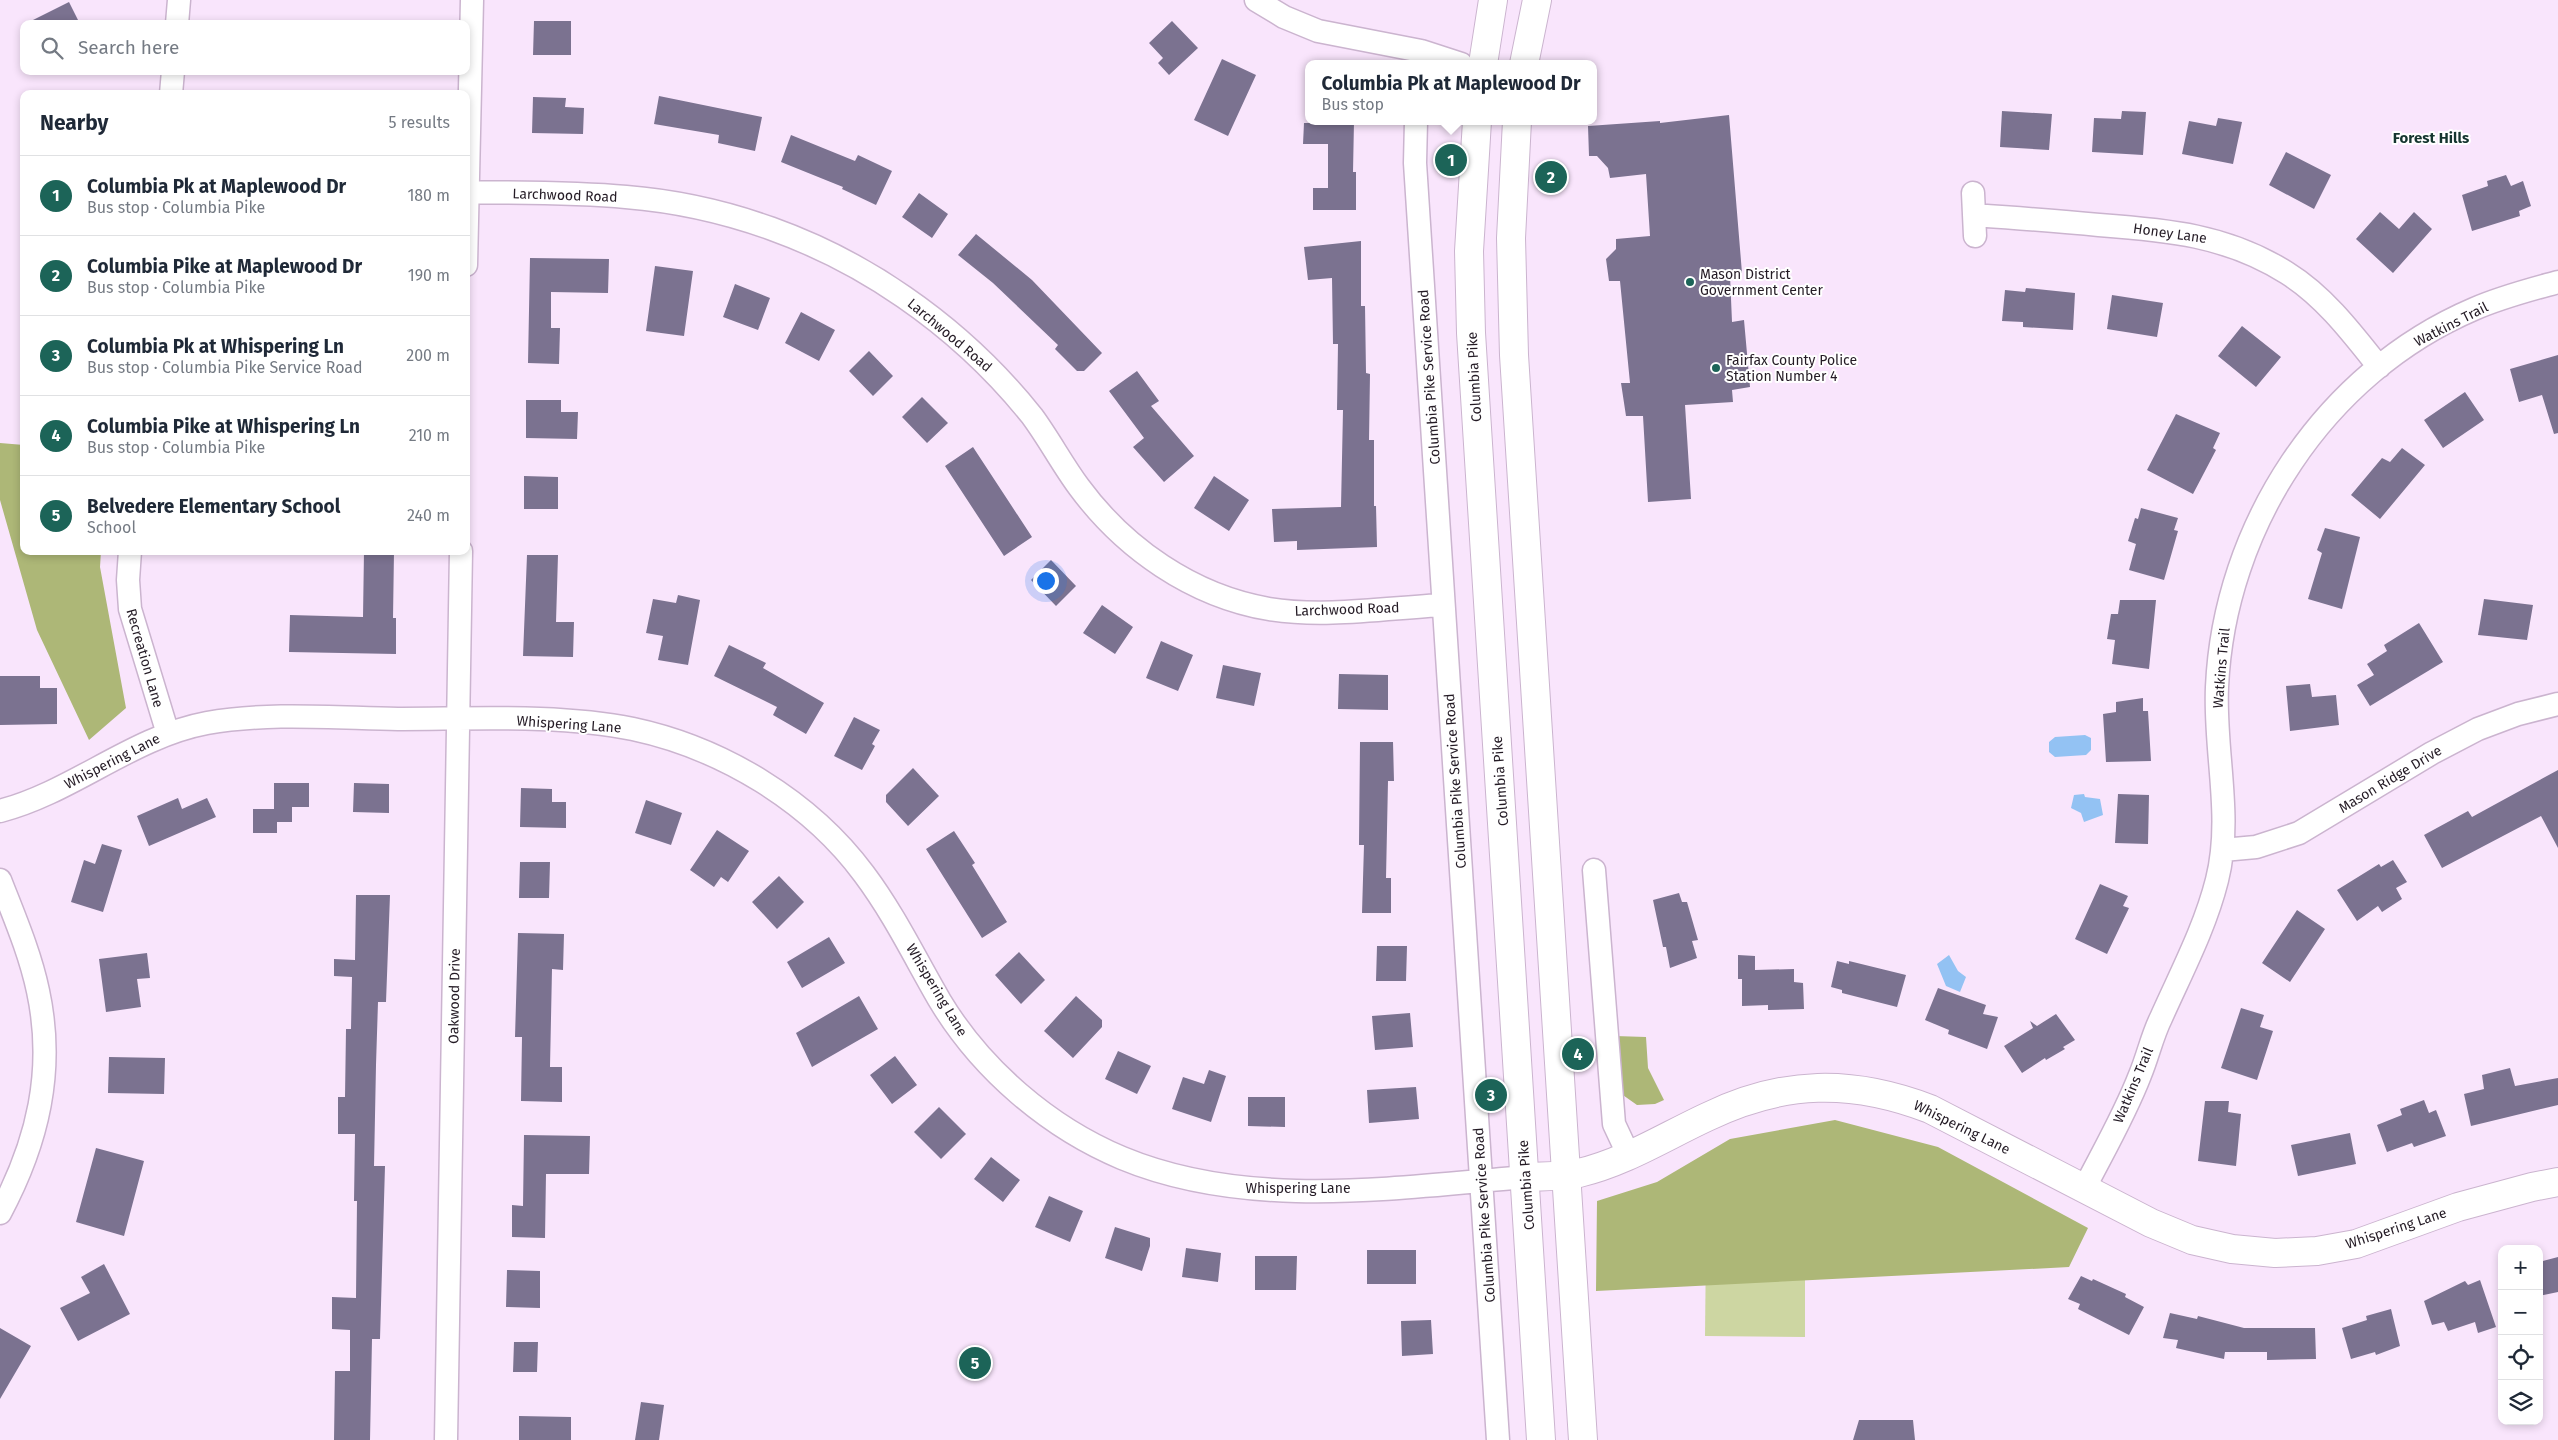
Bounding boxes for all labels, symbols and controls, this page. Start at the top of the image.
search box [20,20,470,75]
icon: search [38,34,66,62]
text: Search here [78,36,179,59]
popup [1305,60,1597,125]
text: Columbia Pk at Maplewood Dr [1321,72,1581,95]
text: Bus stop [1321,95,1384,114]
text: Nearby [40,110,108,136]
text: 5 results [389,113,450,132]
district label: Forest Hills [2393,129,2469,147]
pin: 1 [1435,141,1467,179]
pin: 2 [1535,158,1567,196]
text: Columbia Pk at Maplewood Dr [87,175,346,198]
street label: Larchwood Road [512,185,618,206]
text: 1 [52,186,60,205]
text: 180 m [407,186,450,205]
text: Bus stop · Columbia Pike [87,198,265,217]
street label: Honey Lane [2132,220,2208,247]
text: Columbia Pike at Maplewood Dr [87,255,362,278]
text: 2 [52,266,60,285]
text: 190 m [408,266,450,285]
place label: Mason District Government Center [1700,266,1823,299]
marker: Mason District Government Center [1684,276,1696,288]
text: Bus stop · Columbia Pike [87,278,265,297]
street label: Columbia Pike Service Road [1415,289,1444,465]
street label: Larchwood Road [904,295,995,376]
street label: Watkins Trail [2411,299,2491,350]
street label: Columbia Pike [1464,331,1485,423]
text: Columbia Pk at Whispering Ln [87,335,344,358]
text: 3 [52,346,60,365]
text: 200 m [406,346,450,365]
place label: Fairfax County Police Station Number 4 [1726,352,1857,385]
text: Bus stop · Columbia Pike Service Road [87,358,363,377]
marker: Fairfax County Police Station Number 4 [1710,362,1722,374]
text: Columbia Pike at Whispering Ln [87,415,360,438]
text: 4 [51,426,61,445]
text: 210 m [409,426,450,445]
text: Bus stop · Columbia Pike [87,438,265,457]
text: Belvedere Elementary School [87,495,340,518]
text: 5 [52,506,60,525]
text: 240 m [407,506,450,525]
text: School [87,518,136,537]
your location [1033,568,1059,594]
street label: Larchwood Road [1294,599,1400,620]
street label: Recreation Lane [122,607,167,710]
street label: Watkins Trail [2210,627,2233,709]
street label: Columbia Pike Service Road [1441,693,1470,869]
street label: Whispering Lane [516,712,622,737]
street label: Whispering Lane [62,730,163,793]
street label: Columbia Pike [1489,735,1512,827]
street label: Mason Ridge Drive [2336,742,2445,817]
street label: Whispering Lane [902,941,971,1040]
street label: Oakwood Drive [445,948,464,1044]
pin: 4 [1562,1035,1594,1073]
street label: Watkins Trail [2110,1045,2157,1126]
pin: 3 [1475,1076,1507,1114]
street label: Whispering Lane [1911,1097,2013,1158]
street label: Columbia Pike Service Road [1470,1127,1499,1303]
street label: Columbia Pike [1515,1139,1538,1231]
street label: Whispering Lane [1245,1180,1351,1197]
street label: Whispering Lane [2344,1204,2449,1253]
map controls [2498,1245,2543,1425]
button: + [2498,1245,2543,1290]
button: − [2498,1290,2543,1335]
button: locate [2498,1335,2543,1380]
pin: 5 [959,1344,991,1382]
button: layers [2498,1380,2543,1425]

